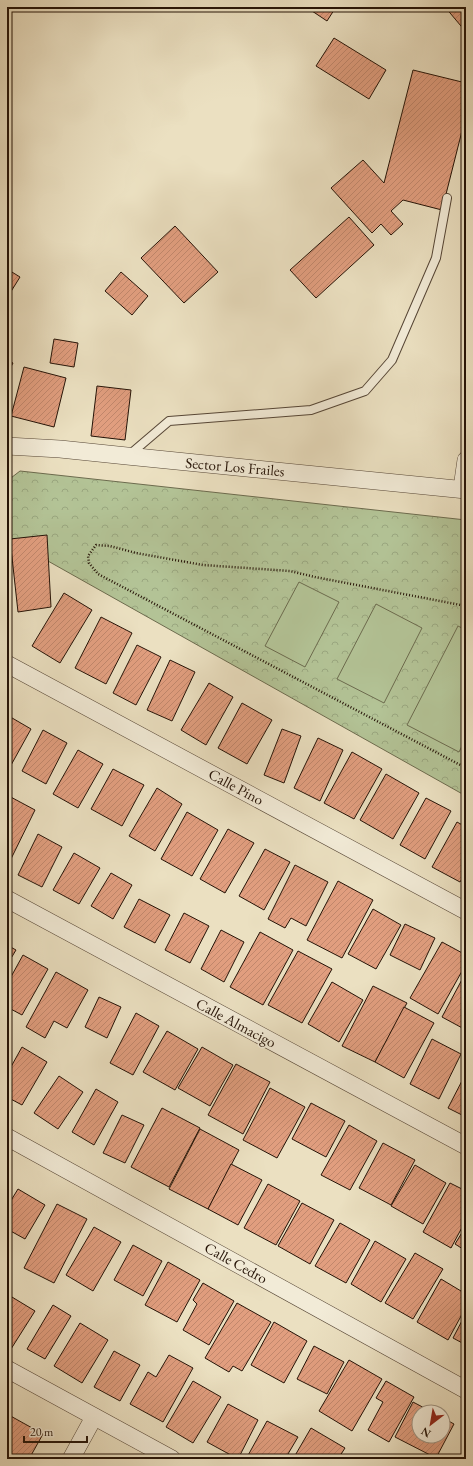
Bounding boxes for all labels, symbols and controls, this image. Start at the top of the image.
street label: Sector Los Frailes [185,453,286,480]
street label: Calle Pino [205,764,267,809]
street label: Calle Almacigo [193,993,280,1052]
street label: Calle Cedro [201,1238,271,1288]
north arrow [411,1404,451,1444]
scale bar [24,1418,87,1444]
text: 20 m [30,1424,54,1440]
text: N [418,1424,433,1441]

